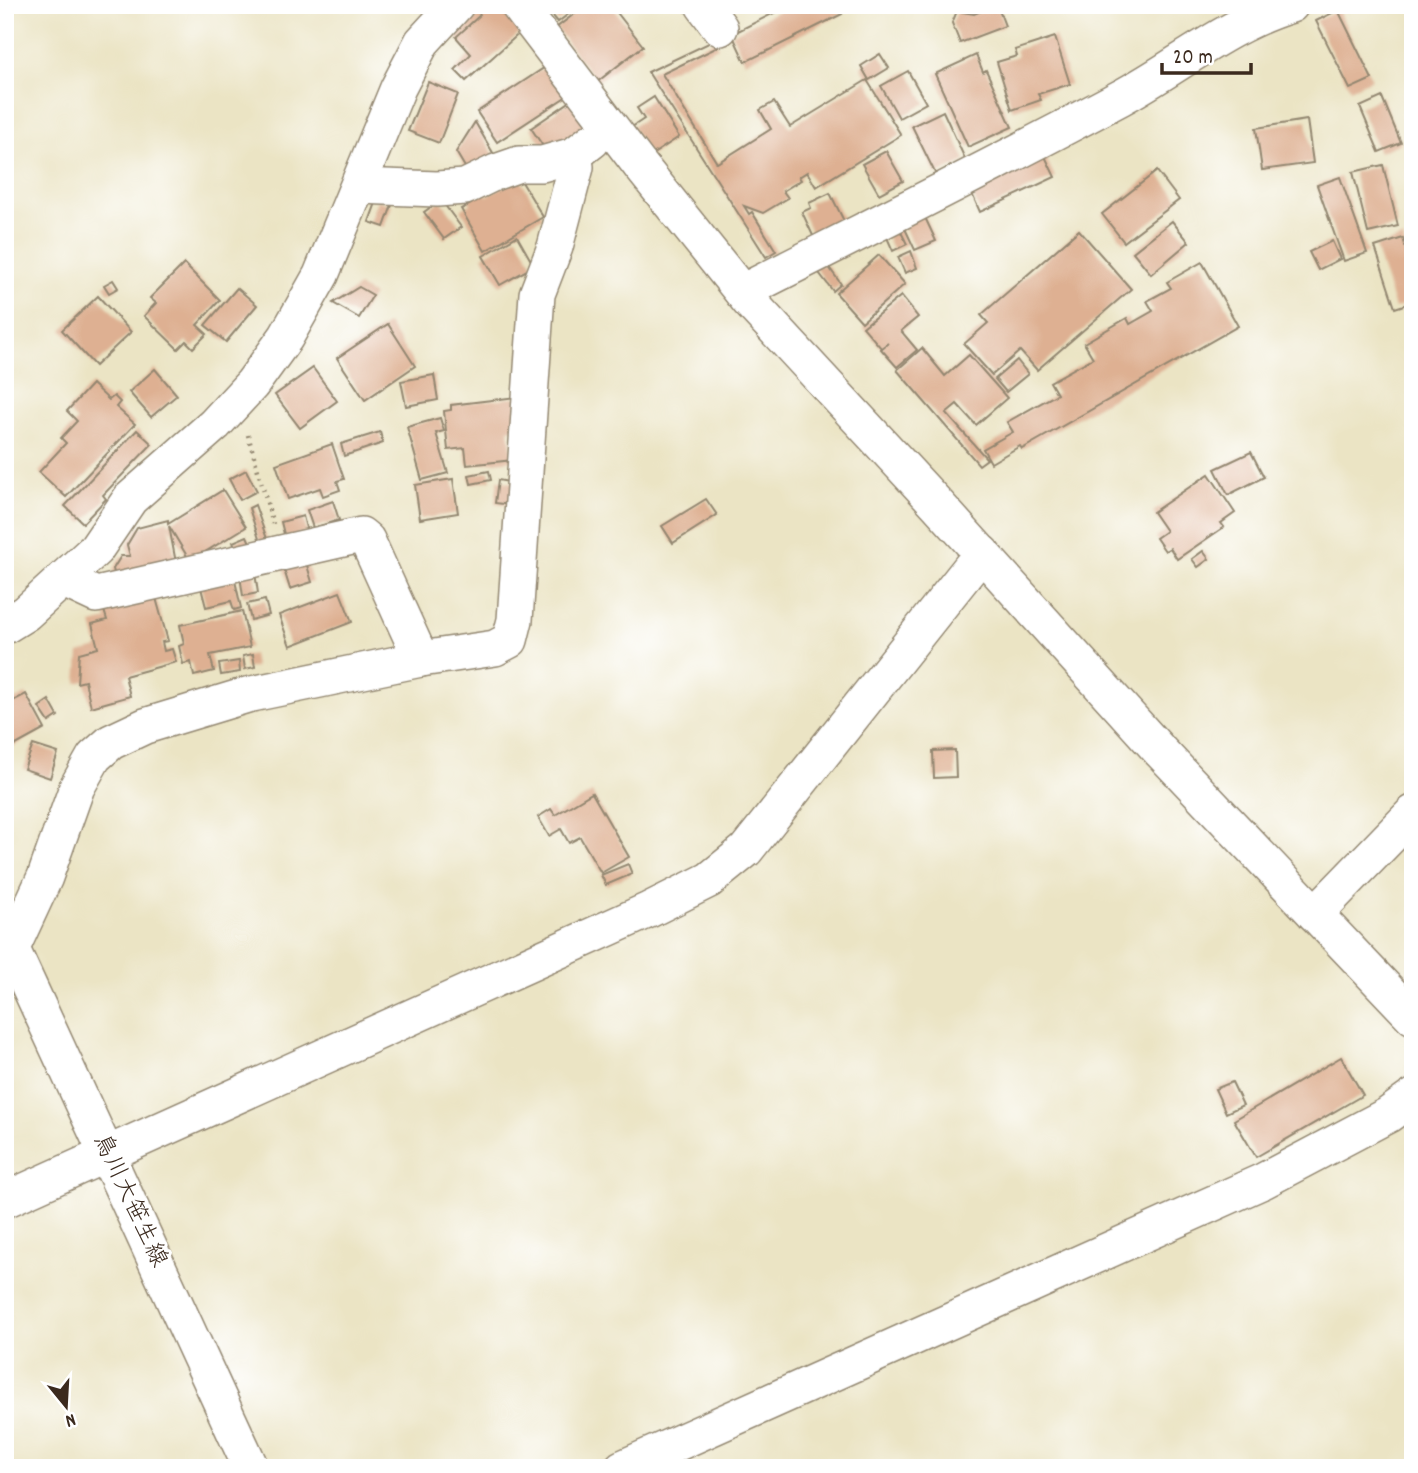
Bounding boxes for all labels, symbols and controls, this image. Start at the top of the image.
scale bar [1162,32,1252,76]
text: 20 m [1173,44,1213,74]
street label: 鳥川大笹生線 [83,1129,175,1273]
north arrow [32,1372,102,1442]
text: N [62,1405,79,1433]

